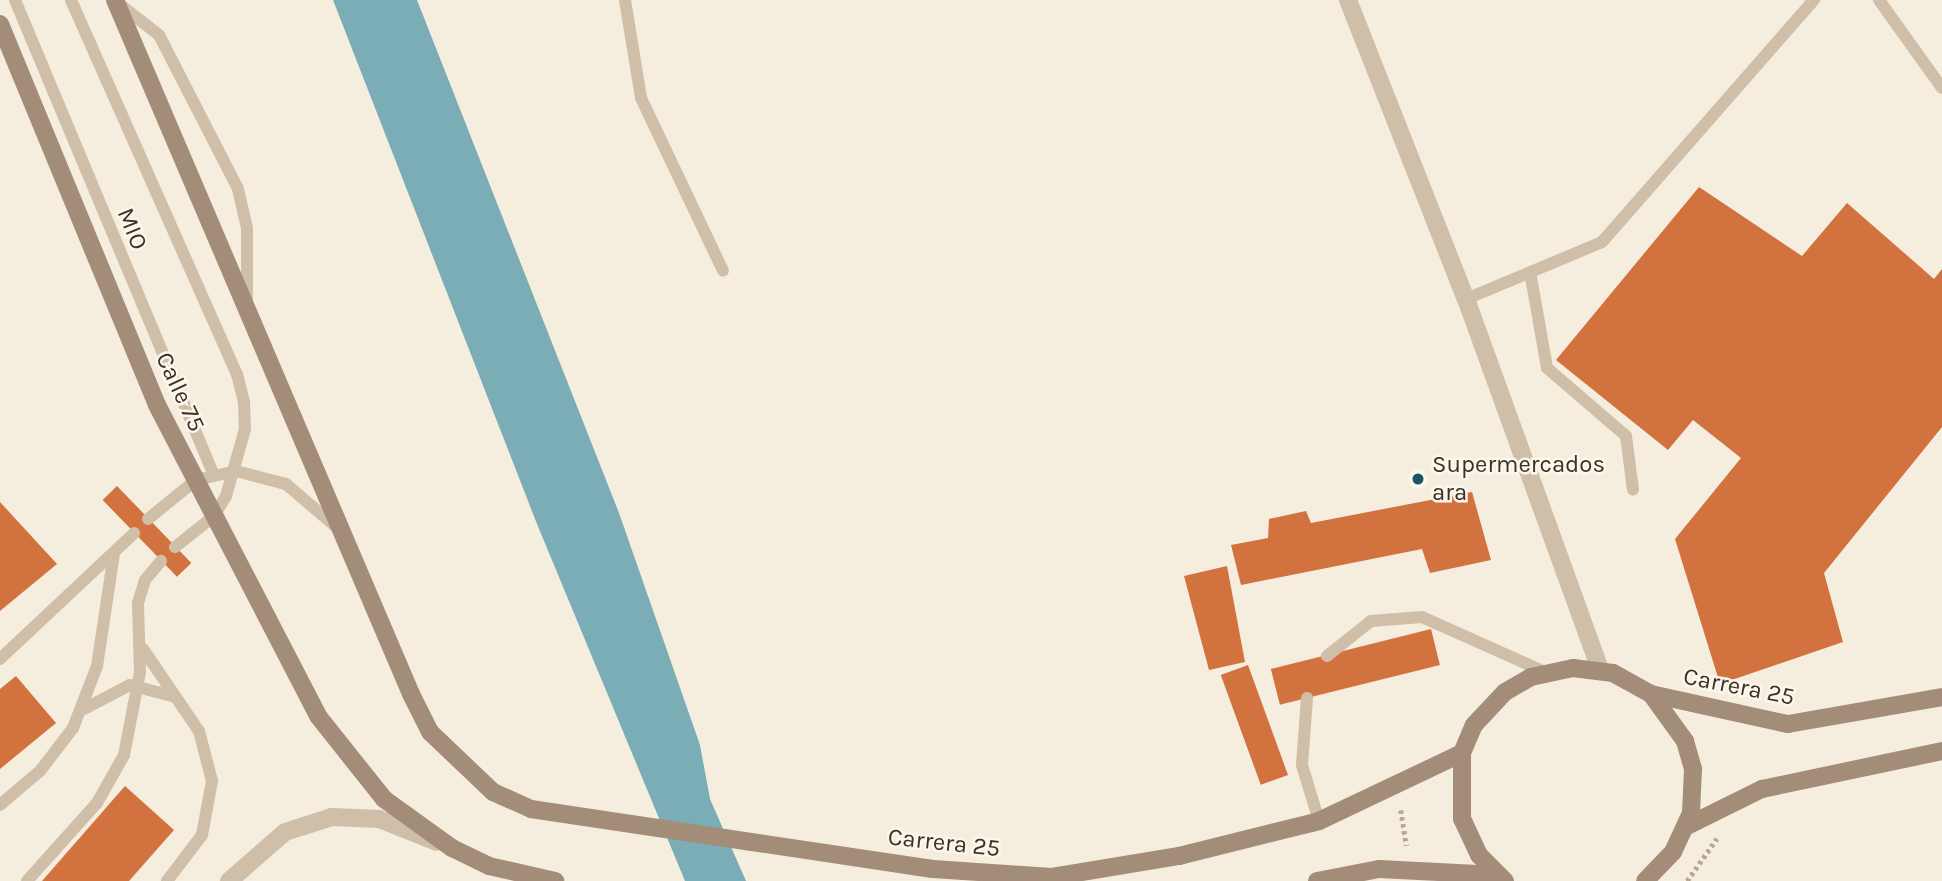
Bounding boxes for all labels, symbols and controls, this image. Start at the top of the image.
street label: MIO [111,204,153,254]
street label: Calle 75 [149,348,211,436]
place label: Supermercados ara [1432,451,1605,507]
marker: Supermercados ara [1410,471,1426,487]
street label: Carrera 25 [1681,662,1797,712]
street label: Carrera 25 [886,823,1002,863]

